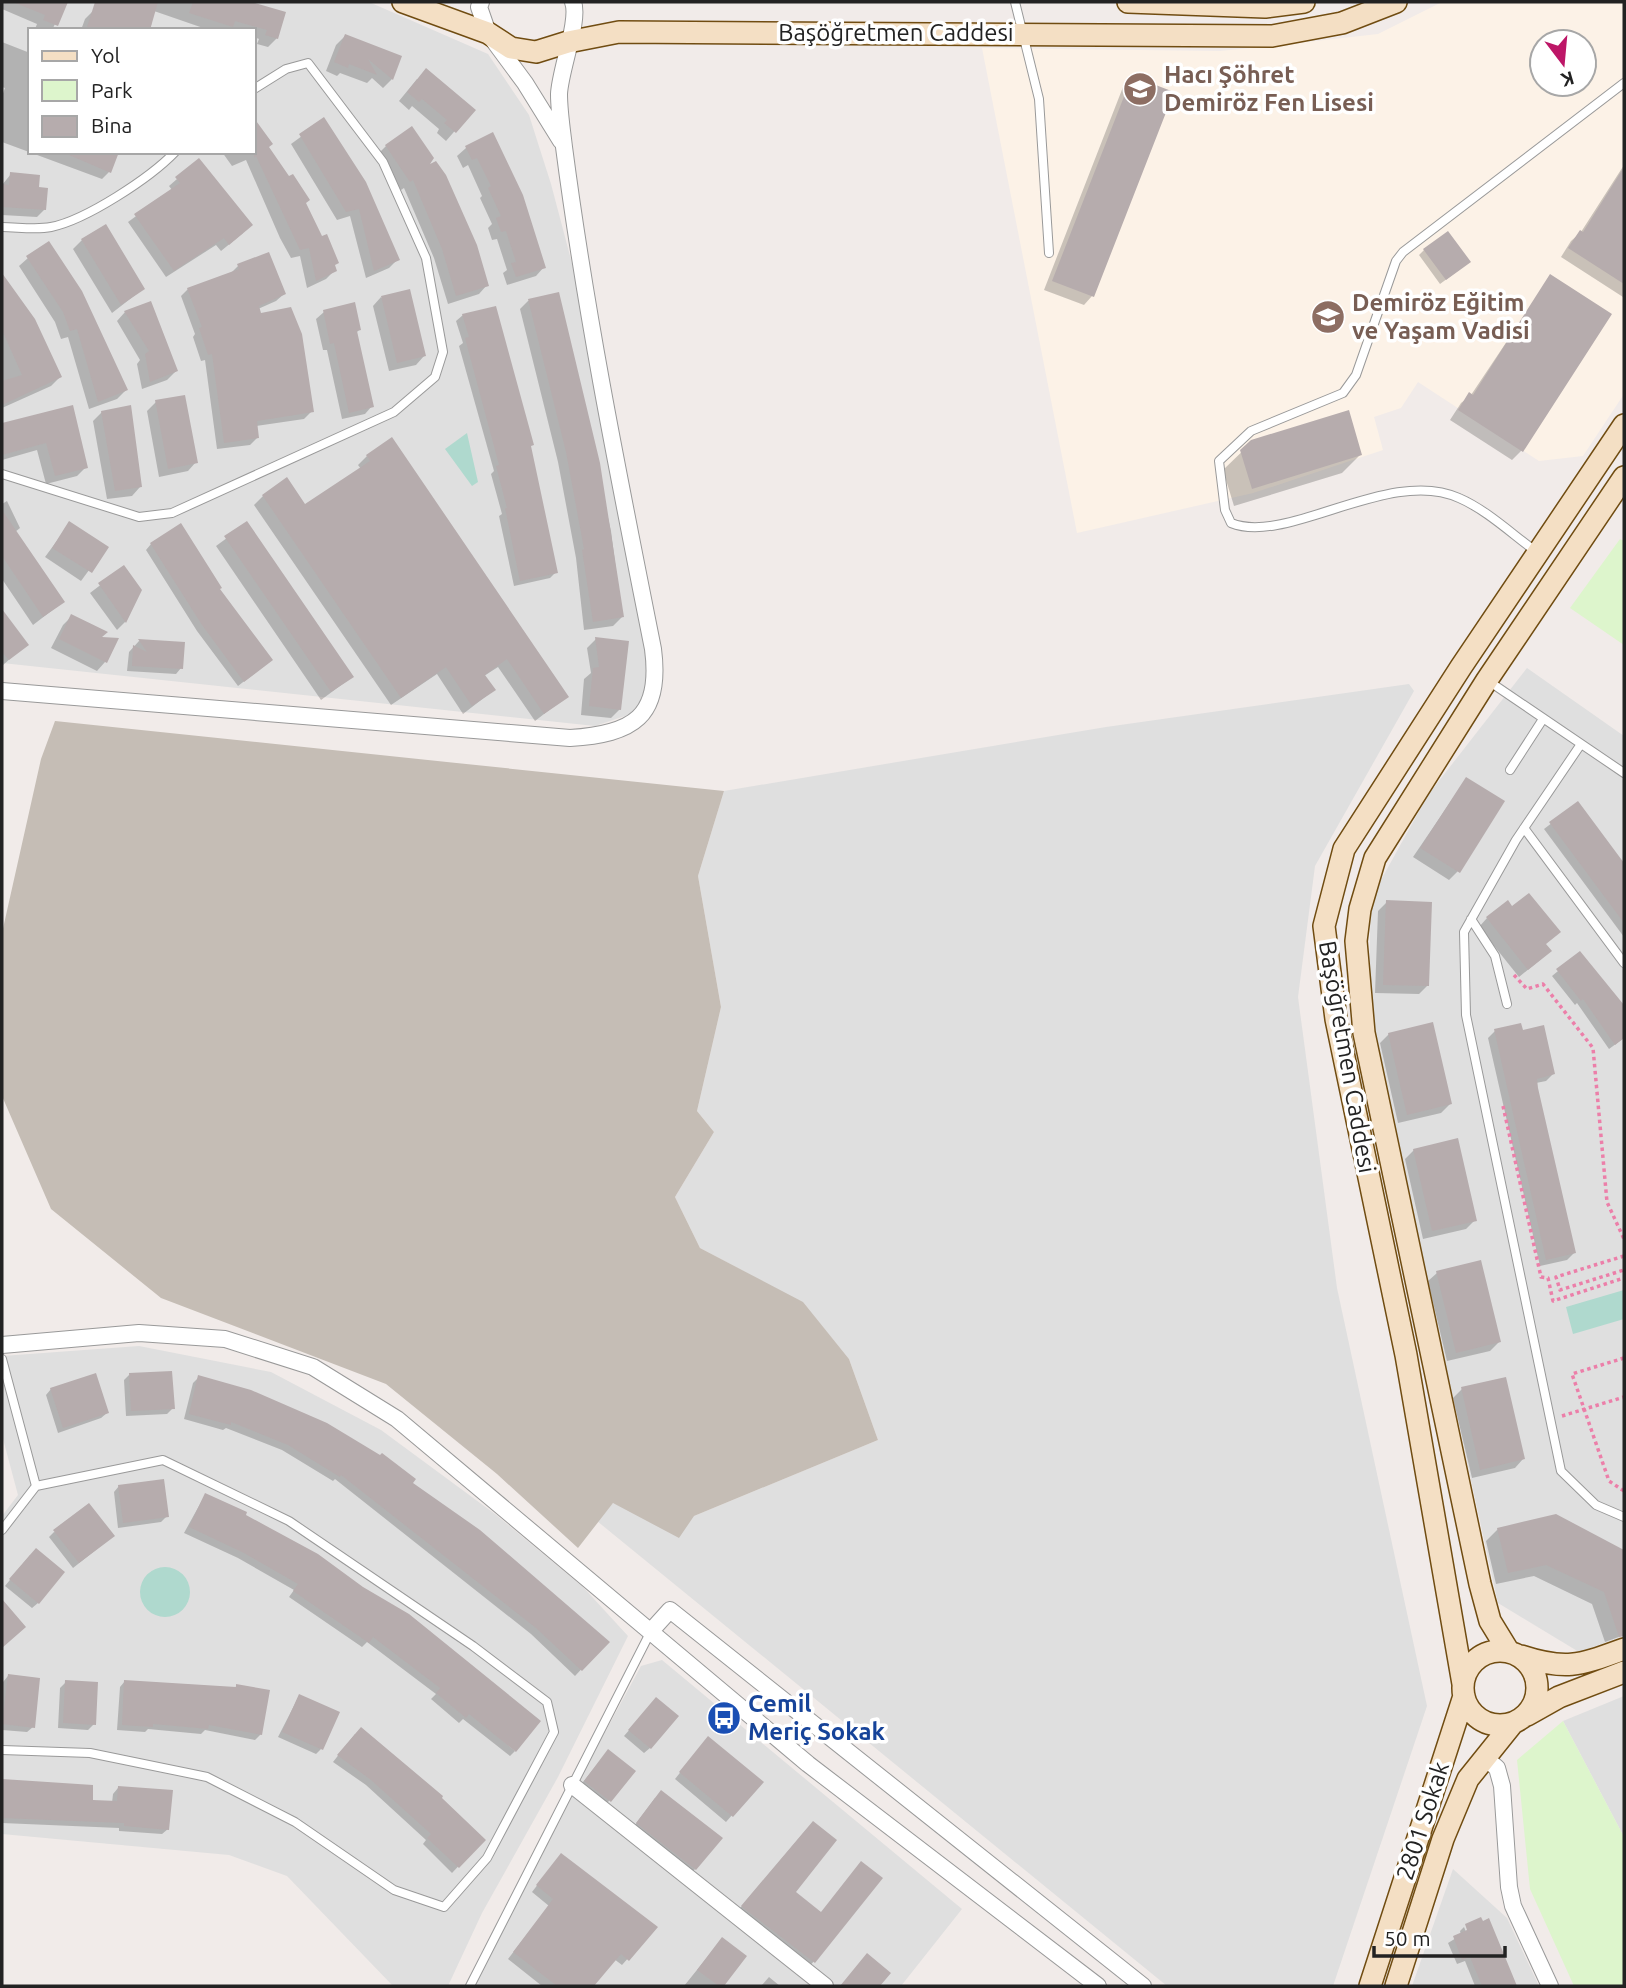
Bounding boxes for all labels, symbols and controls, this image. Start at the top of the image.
street label: Başöğretmen Caddesi [778,19,1014,46]
legend [28,28,256,154]
north arrow [1528,28,1598,98]
text: Yol [91,43,120,67]
place label: Hacı Şöhret Demiröz Fen Lisesi [1164,61,1374,116]
text: K [1558,67,1577,92]
school or university icon: Hacı Şöhret Demiröz Fen Lisesi [1121,70,1159,108]
text: Park [91,78,133,102]
text: Bina [91,113,132,137]
place label: Demiröz Eğitim ve Yaşam Vadisi [1352,289,1530,344]
school or university icon: Demiröz Eğitim ve Yaşam Vadisi [1309,298,1347,336]
street label: Başöğretmen Caddesi [1314,939,1381,1175]
place label: Cemil Meriç Sokak [748,1690,886,1745]
bus stop icon: Cemil Meriç Sokak [705,1699,743,1737]
street label: 2801 Sokak [1391,1758,1454,1883]
scale bar [1374,1914,1505,1958]
text: 50 m [1384,1926,1431,1950]

